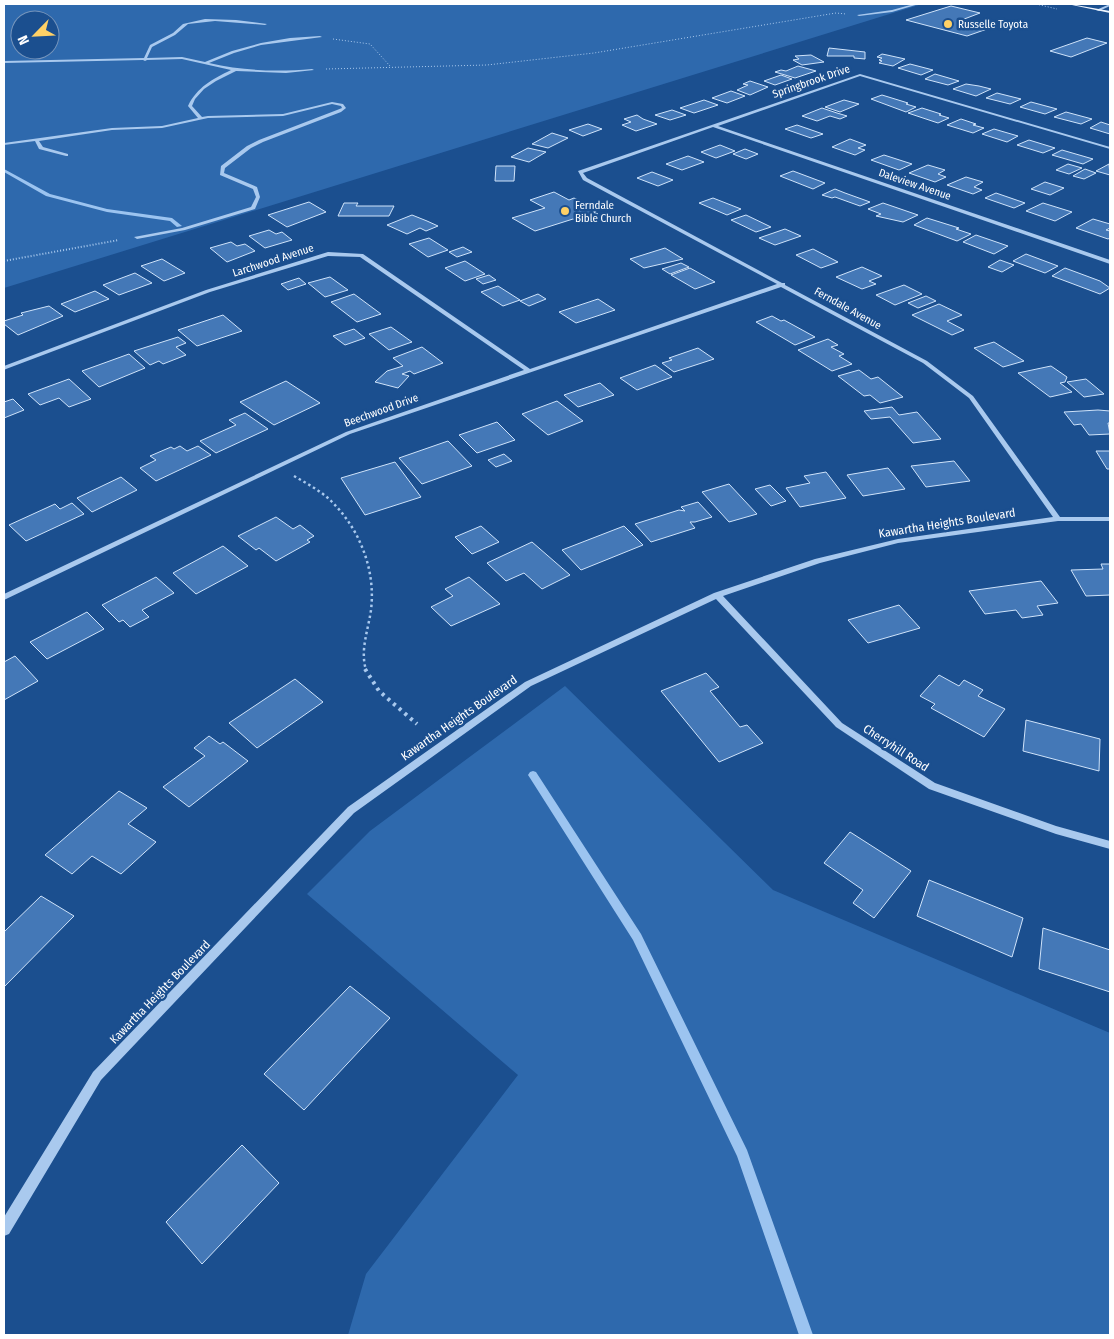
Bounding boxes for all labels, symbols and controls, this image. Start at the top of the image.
north arrow [10,10,60,60]
marker: Russelle Toyota [942,18,954,30]
place label: Russelle Toyota [958,18,1028,31]
text: N [14,33,33,47]
street label: Springbrook Drive [771,62,851,101]
street label: Daleview Avenue [877,166,953,203]
place label: Ferndale Bible Church [575,199,632,225]
marker: Ferndale Bible Church [559,205,571,217]
street label: Larchwood Avenue [231,241,315,280]
street label: Ferndale Avenue [812,285,884,332]
street label: Beechwood Drive [342,391,420,430]
street label: Kawartha Heights Boulevard [878,505,1016,541]
street label: Kawartha Heights Boulevard [398,673,520,763]
street label: Cherryhill Road [861,722,931,774]
street label: Kawartha Heights Boulevard [107,937,213,1047]

